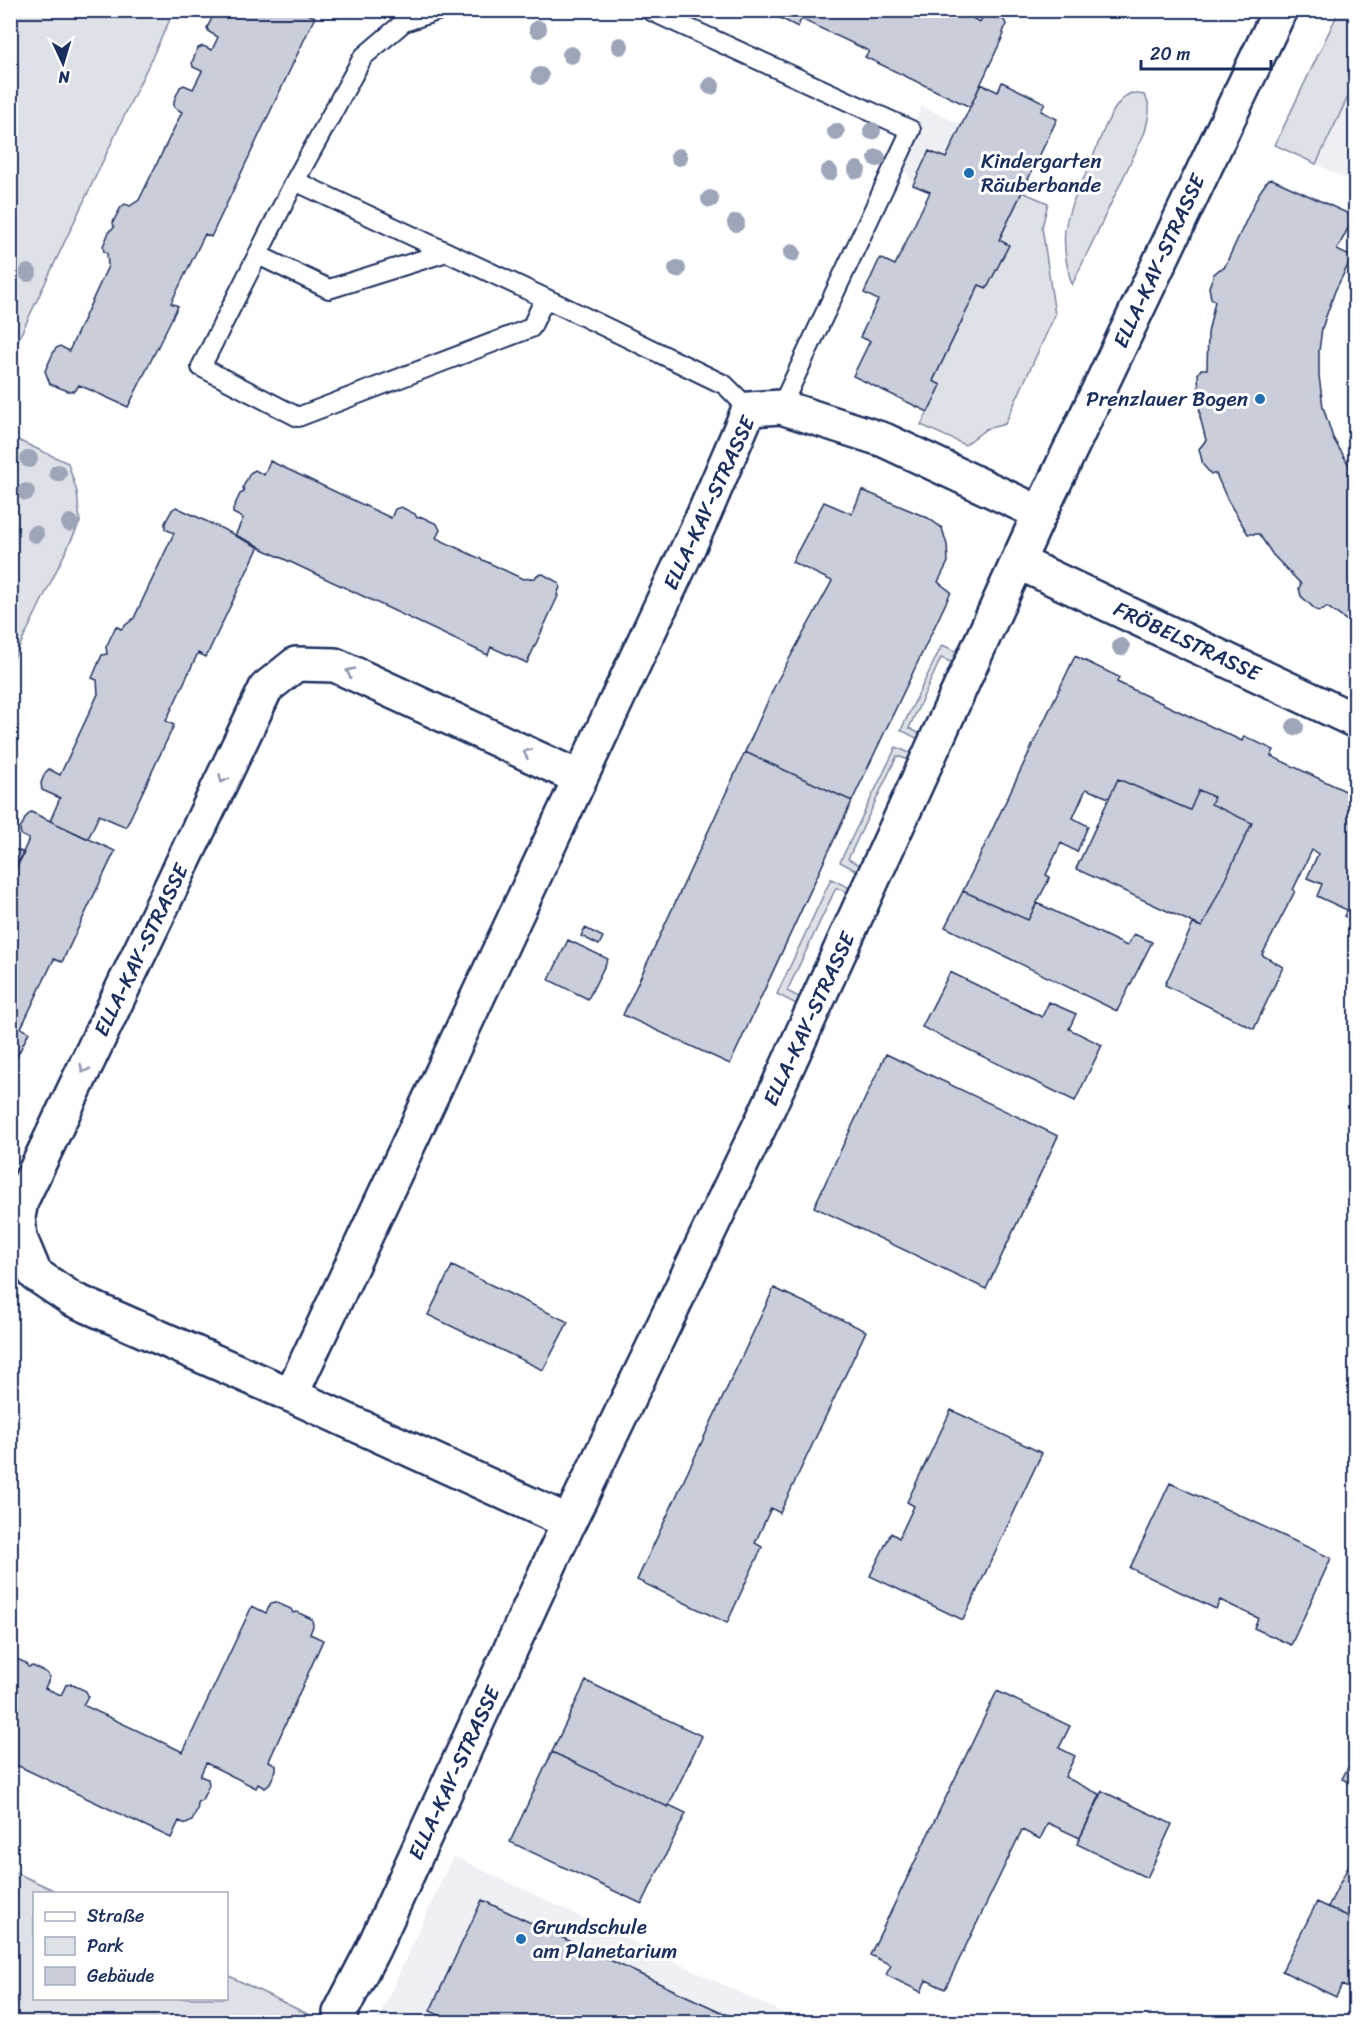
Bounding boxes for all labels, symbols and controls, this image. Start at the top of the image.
north arrow [33,33,93,93]
scale bar [1141,33,1272,71]
text: 20 m [1150,38,1190,70]
text: N [57,63,72,92]
place label: Kindergarten Räuberbande [981,142,1102,204]
marker: Kindergarten Räuberbande [962,166,976,180]
street label: ELLA-KAY-STRASSE [1102,166,1217,354]
place label: Prenzlauer Bogen [1086,380,1248,418]
marker: Prenzlauer Bogen [1253,392,1267,406]
street label: ELLA-KAY-STRASSE [652,408,767,596]
street label: FRÖBELSTRASSE [1107,590,1268,692]
one-way arrow [346,667,357,679]
one-way arrow [523,749,534,761]
one-way arrow [219,773,231,784]
street label: ELLA-KAY-STRASSE [83,856,200,1043]
street label: ELLA-KAY-STRASSE [752,924,867,1112]
one-way arrow [80,1062,92,1073]
street label: ELLA-KAY-STRASSE [397,1678,512,1866]
legend [33,1892,228,2000]
text: Straße [87,1900,144,1932]
place label: Grundschule am Planetarium [533,1908,677,1970]
text: Park [87,1930,124,1962]
marker: Grundschule am Planetarium [514,1932,528,1946]
text: Gebäude [87,1960,155,1992]

